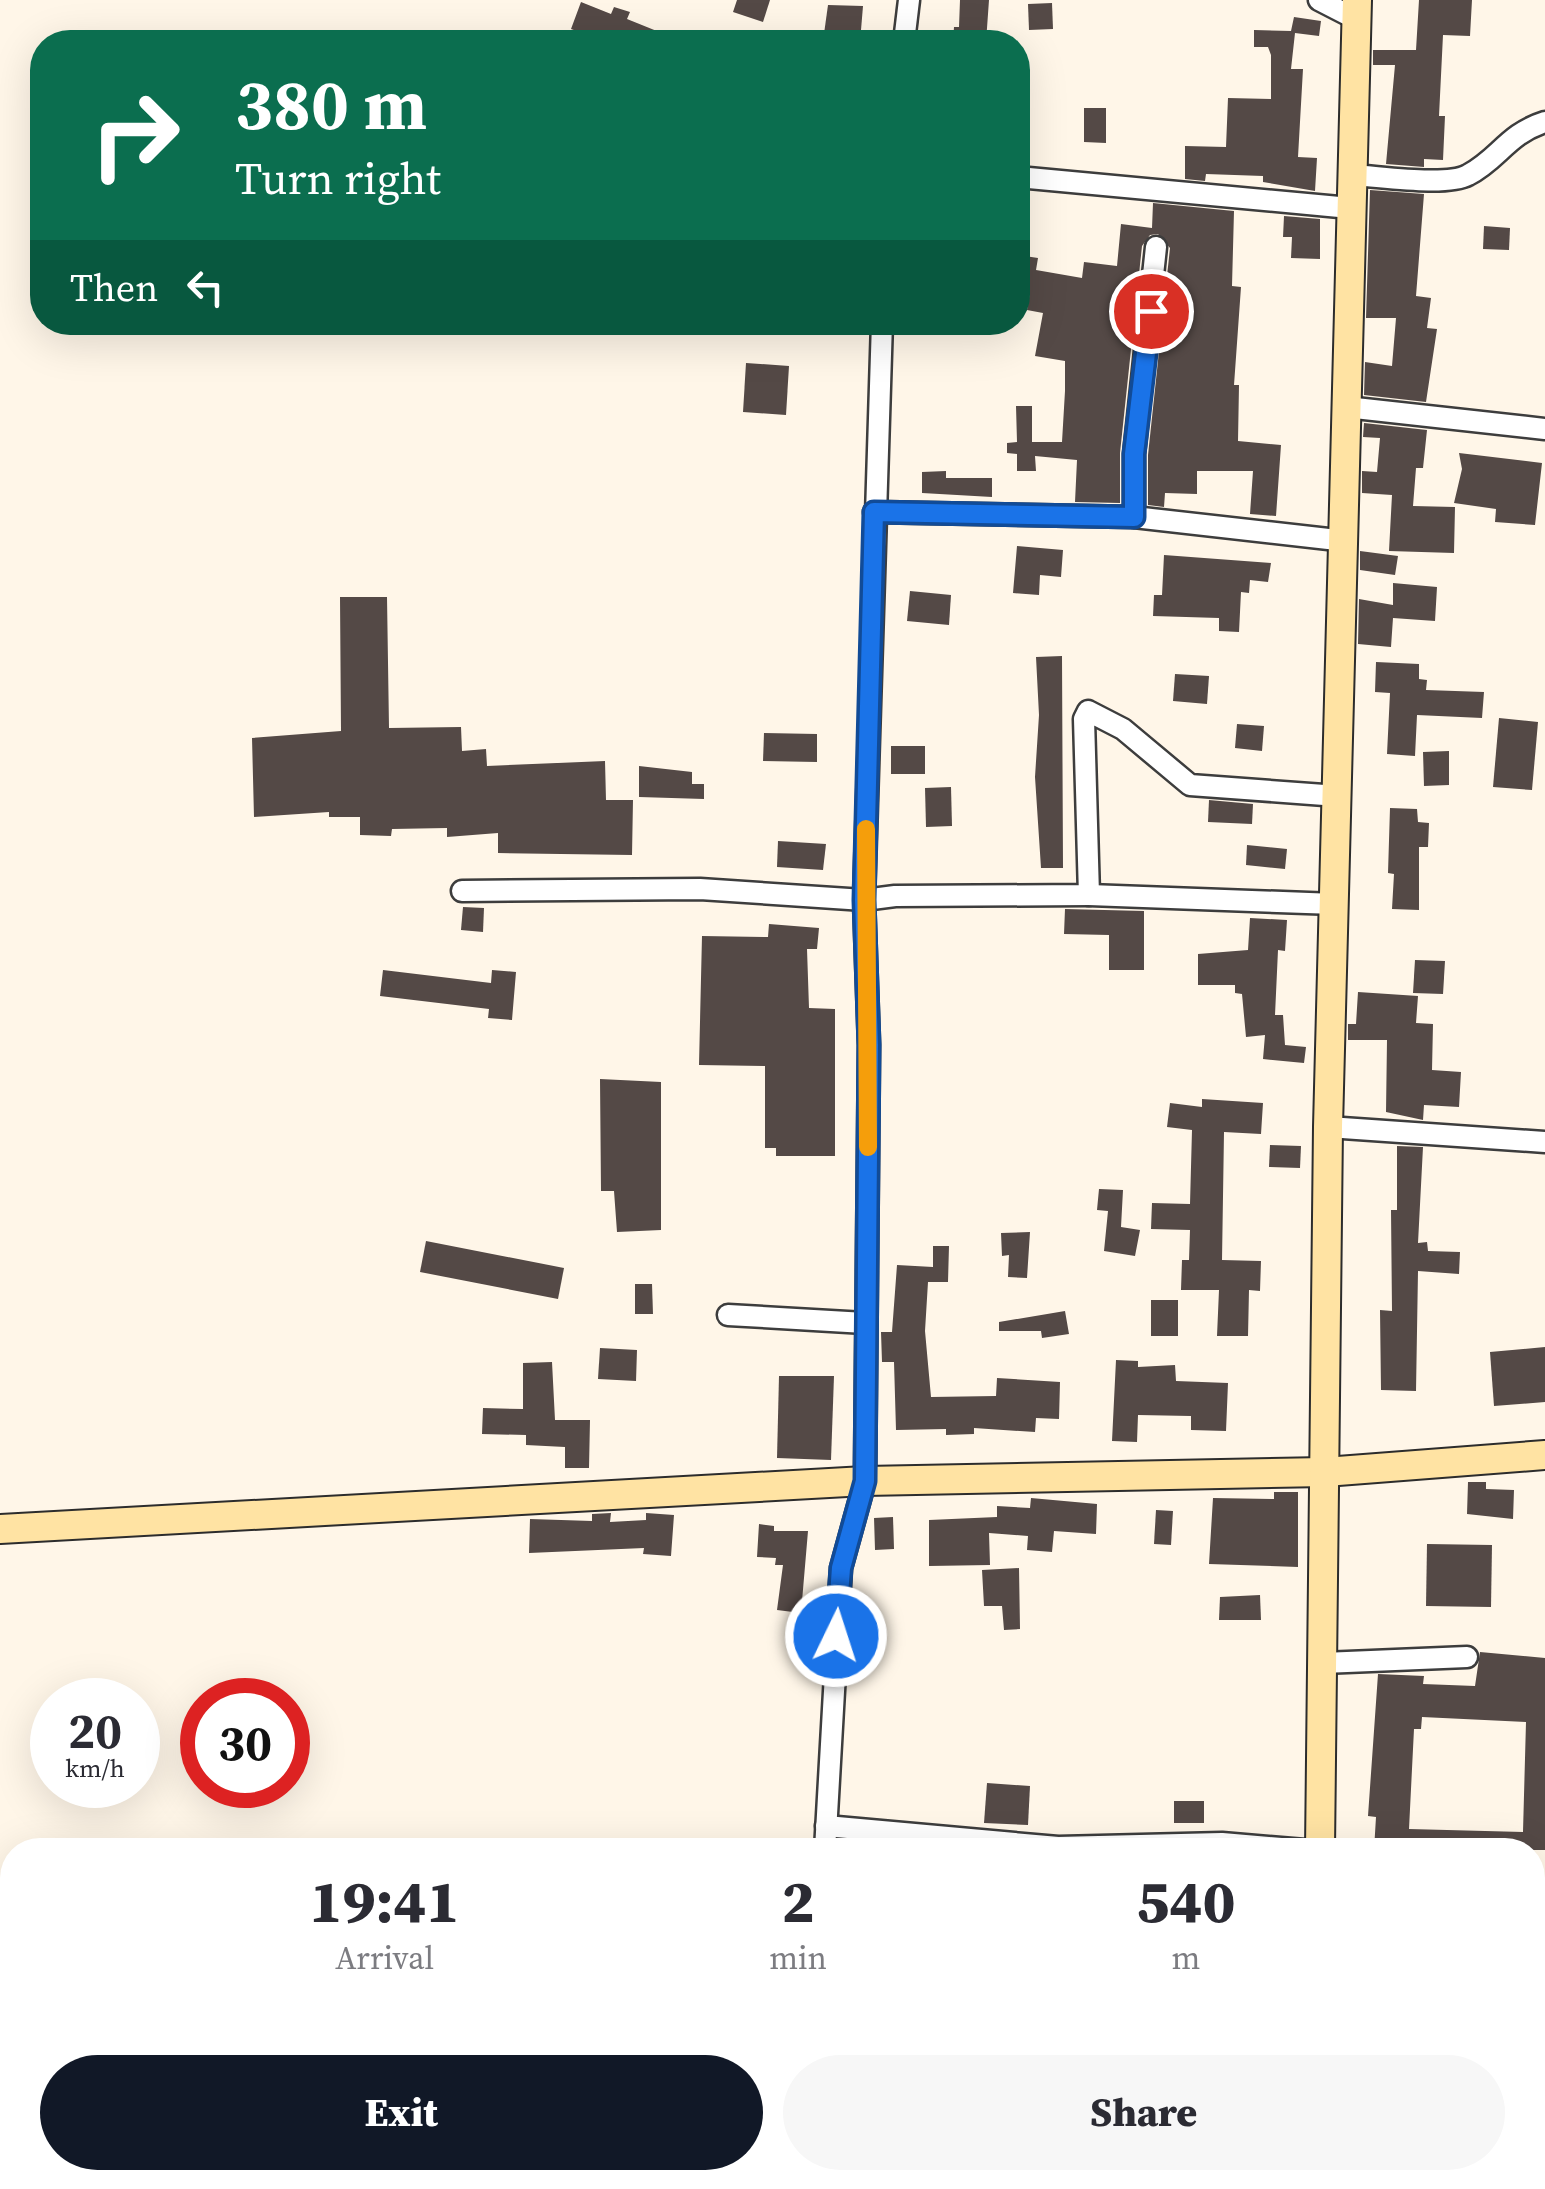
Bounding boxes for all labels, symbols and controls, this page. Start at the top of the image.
text: 380 m [235,56,427,152]
icon: right [70,70,200,200]
text: Turn right [235,147,441,209]
icon: left [178,260,233,315]
text: Then [70,262,158,314]
pin [1109,269,1194,354]
icon: arrive [1124,284,1179,339]
position arrow [784,1584,888,1688]
speed limit sign: 30 [180,1678,310,1808]
text: 20 [68,1696,122,1765]
text: km/h [65,1751,125,1785]
text: 19:41 [309,1860,460,1942]
text: 2 [781,1860,815,1942]
text: 540 [1136,1860,1236,1942]
text: Arrival [335,1936,434,1980]
text: min [769,1936,827,1980]
text: m [1172,1936,1200,1980]
button: Exit [40,2055,763,2170]
button: Share [783,2055,1505,2170]

